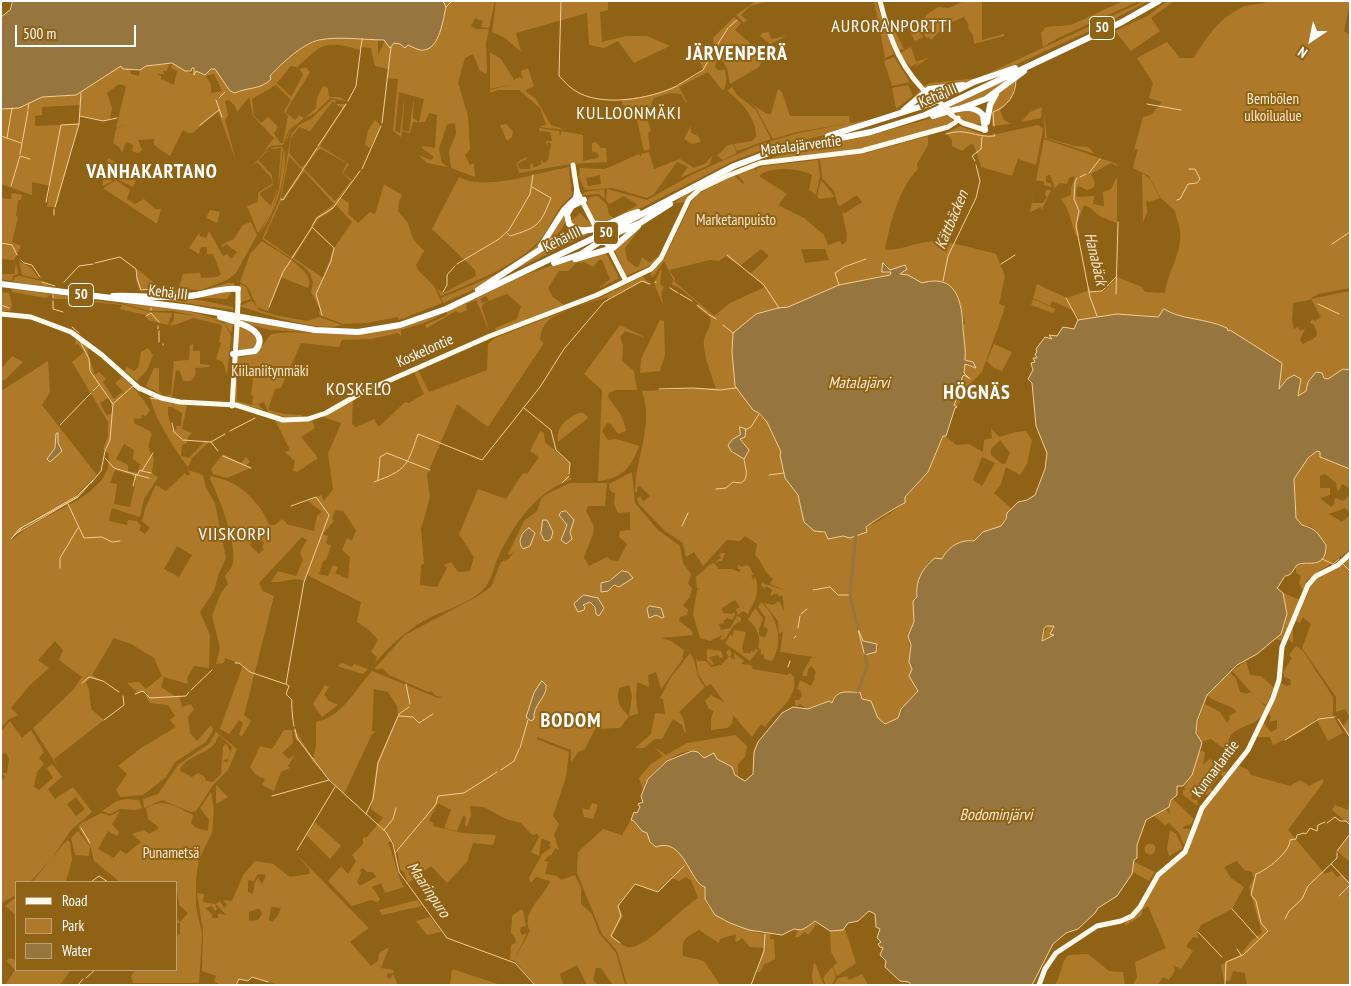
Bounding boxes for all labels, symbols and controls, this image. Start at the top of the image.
scale bar [18,15,139,47]
north arrow [1286,15,1336,65]
district label: AURORANPORTTI [830,16,954,38]
road number: 50 [1090,16,1114,40]
text: 500 m [23,24,56,43]
district label: JÄRVENPERÄ [685,42,789,66]
text: N [1294,43,1311,62]
street label: Kehä III [916,80,960,112]
park label: Bembölen ulkoilualue [1244,91,1302,126]
district label: KULLOONMÄKI [575,103,683,125]
street label: Matalajärventie [760,132,842,160]
district label: VANHAKARTANO [85,160,219,184]
water label: Kättbäcken [931,188,973,252]
park label: Marketanpuisto [696,212,776,230]
road number: 50 [594,222,618,244]
street label: Kehä III [540,223,584,257]
water label: Hanabäck [1080,231,1110,287]
street label: Kehä III [147,282,189,304]
road number: 50 [68,284,94,306]
street label: Koskelontie [394,331,456,371]
park label: Kiilaniitynmäki [231,363,309,381]
water label: Matalajärvi [828,373,890,393]
district label: KOSKELO [325,379,393,401]
district label: HÖGNÄS [943,381,1011,405]
district label: VIISKORPI [197,524,273,546]
district label: BODOM [540,709,602,733]
street label: Kunnarlantie [1189,737,1243,801]
water label: Bodominjärvi [959,805,1033,825]
park label: Punametsä [143,845,199,863]
water label: Maarinpuro [402,858,454,922]
legend [15,881,178,971]
text: Road [62,891,88,910]
text: Park [62,916,84,935]
text: Water [62,941,92,960]

